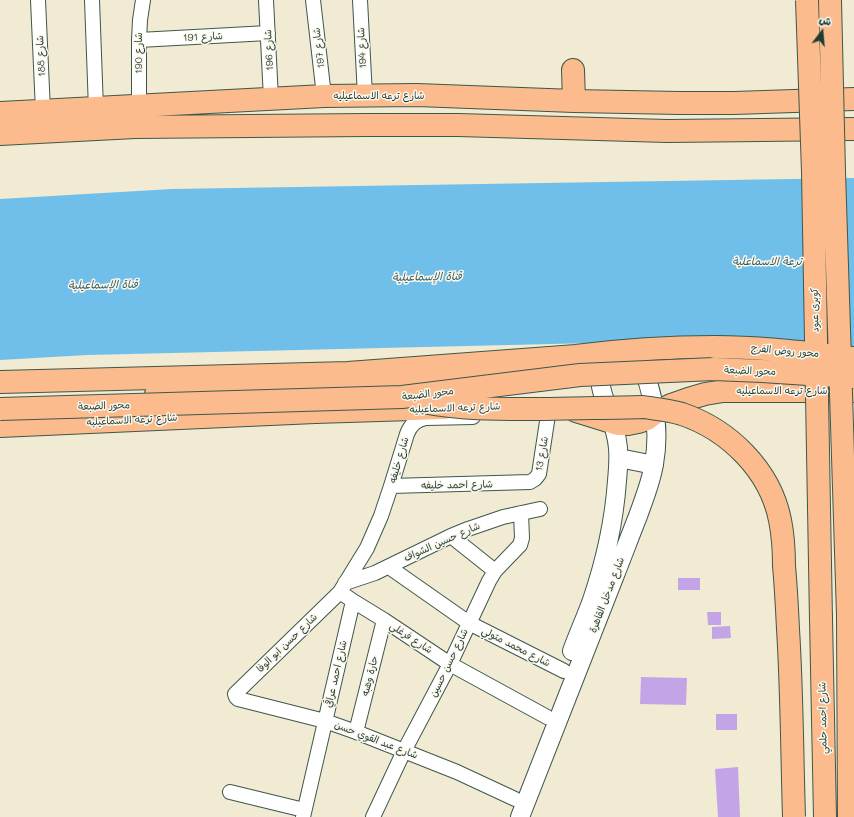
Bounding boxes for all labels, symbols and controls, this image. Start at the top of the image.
text: ش [818,11,833,29]
north arrow [802,12,842,52]
street label: شارع 197 [311,27,327,69]
street label: شارع 194 [355,27,369,69]
street label: شارع 196 [262,29,276,71]
street label: شارع 191 [183,30,223,44]
street label: شارع 190 [133,32,145,74]
street label: شارع 188 [34,35,48,77]
street label: شارع ترعه الاسماعيليه [334,90,424,102]
water label: ترعة الاسماعلية [732,255,802,269]
water label: قناة الإسماعيلية [392,270,462,284]
water label: قناة الإسماعيلية [68,278,138,292]
street label: كوبرى عبود [809,288,821,332]
street label: محور روض الفرج [750,342,820,360]
street label: محور الضبعة [724,364,776,378]
street label: محور الضبعة [401,385,455,403]
street label: شارع ترعه الاسماعيليه [737,385,827,397]
street label: محور الضبعة [78,399,130,413]
street label: شارع ترعه الاسماعيليه [409,400,501,416]
street label: شارع ترعه الاسماعيليه [86,412,178,428]
street label: شارع خليفه [387,435,411,485]
street label: شارع 13 [533,436,551,472]
street label: شارع احمد خليفه [421,478,493,492]
street label: شارع حسين الشواف [402,520,482,564]
street label: شارع مدخل القاهرة [587,555,627,635]
street label: شارع حسن ابو الوفا [254,611,320,675]
street label: شارع فرغلي [387,620,435,656]
street label: شارع محمد متولي [480,625,552,669]
street label: شارع حسن حسين [427,627,471,699]
street label: شارع احمد عراقي [322,639,350,709]
street label: حارة وهبه [359,655,381,697]
street label: شارع احمد حلمي [816,682,830,754]
street label: شارع عبد القوي حسن [333,719,419,761]

